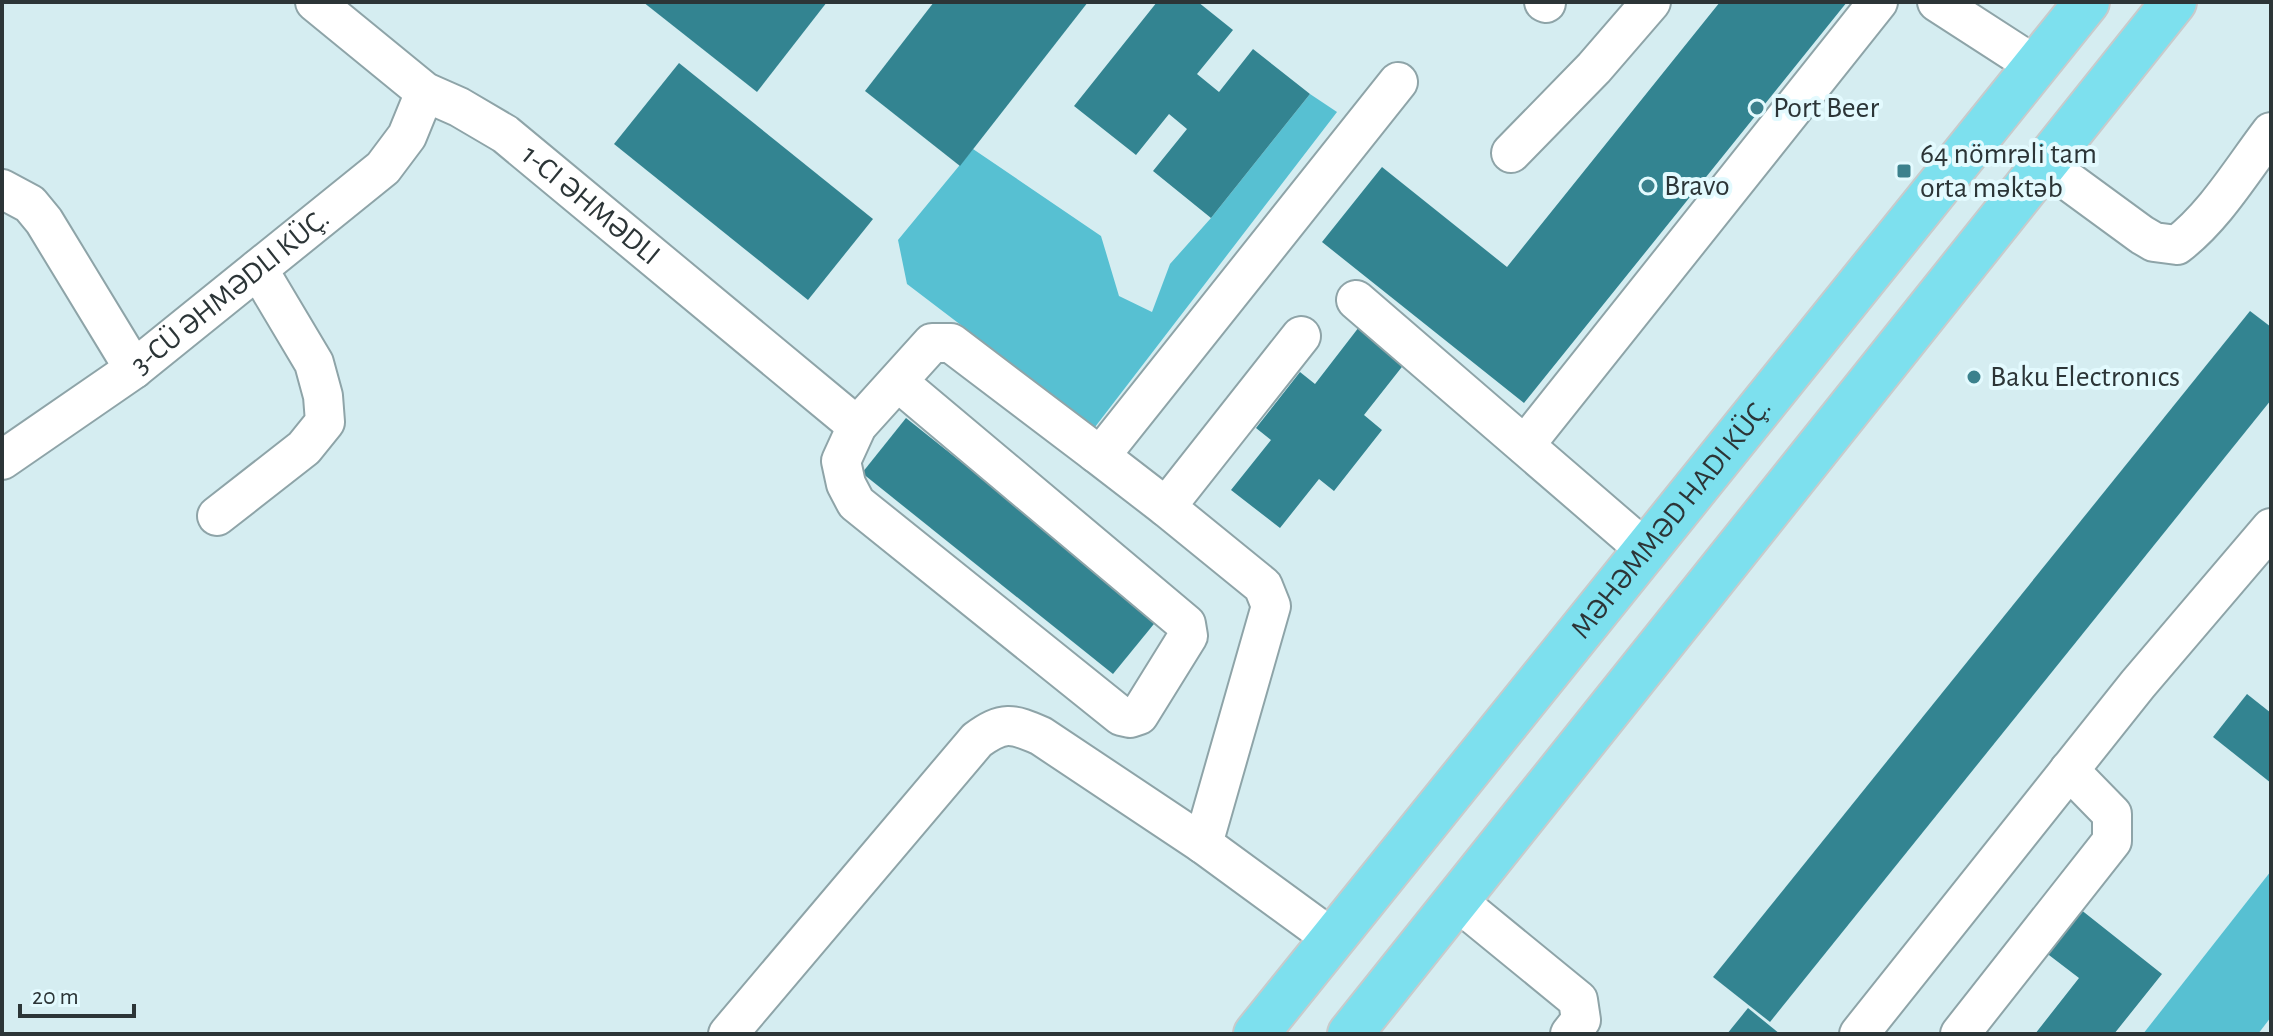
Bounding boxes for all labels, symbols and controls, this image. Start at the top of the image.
place label: Port Beer [1773,93,1879,123]
marker: Port Beer [1748,99,1766,117]
street label: 1-CI ƏHMƏDLI [516,139,666,271]
place label: 64 nömrəli tam orta məktəb [1920,139,2097,203]
marker: 64 nömrəli tam orta məktəb [1895,162,1913,180]
place label: Bravo [1664,171,1730,201]
marker: Bravo [1639,177,1657,195]
street label: 3-CÜ ƏHMƏDLI KÜÇ. [125,203,335,380]
place label: Baku Electronıcs [1990,362,2180,392]
marker: Baku Electronıcs [1965,368,1983,386]
street label: MƏHƏMMƏD HADI KÜÇ. [1566,392,1777,644]
scale bar [20,968,134,1018]
text: 20 m [32,985,79,1009]

